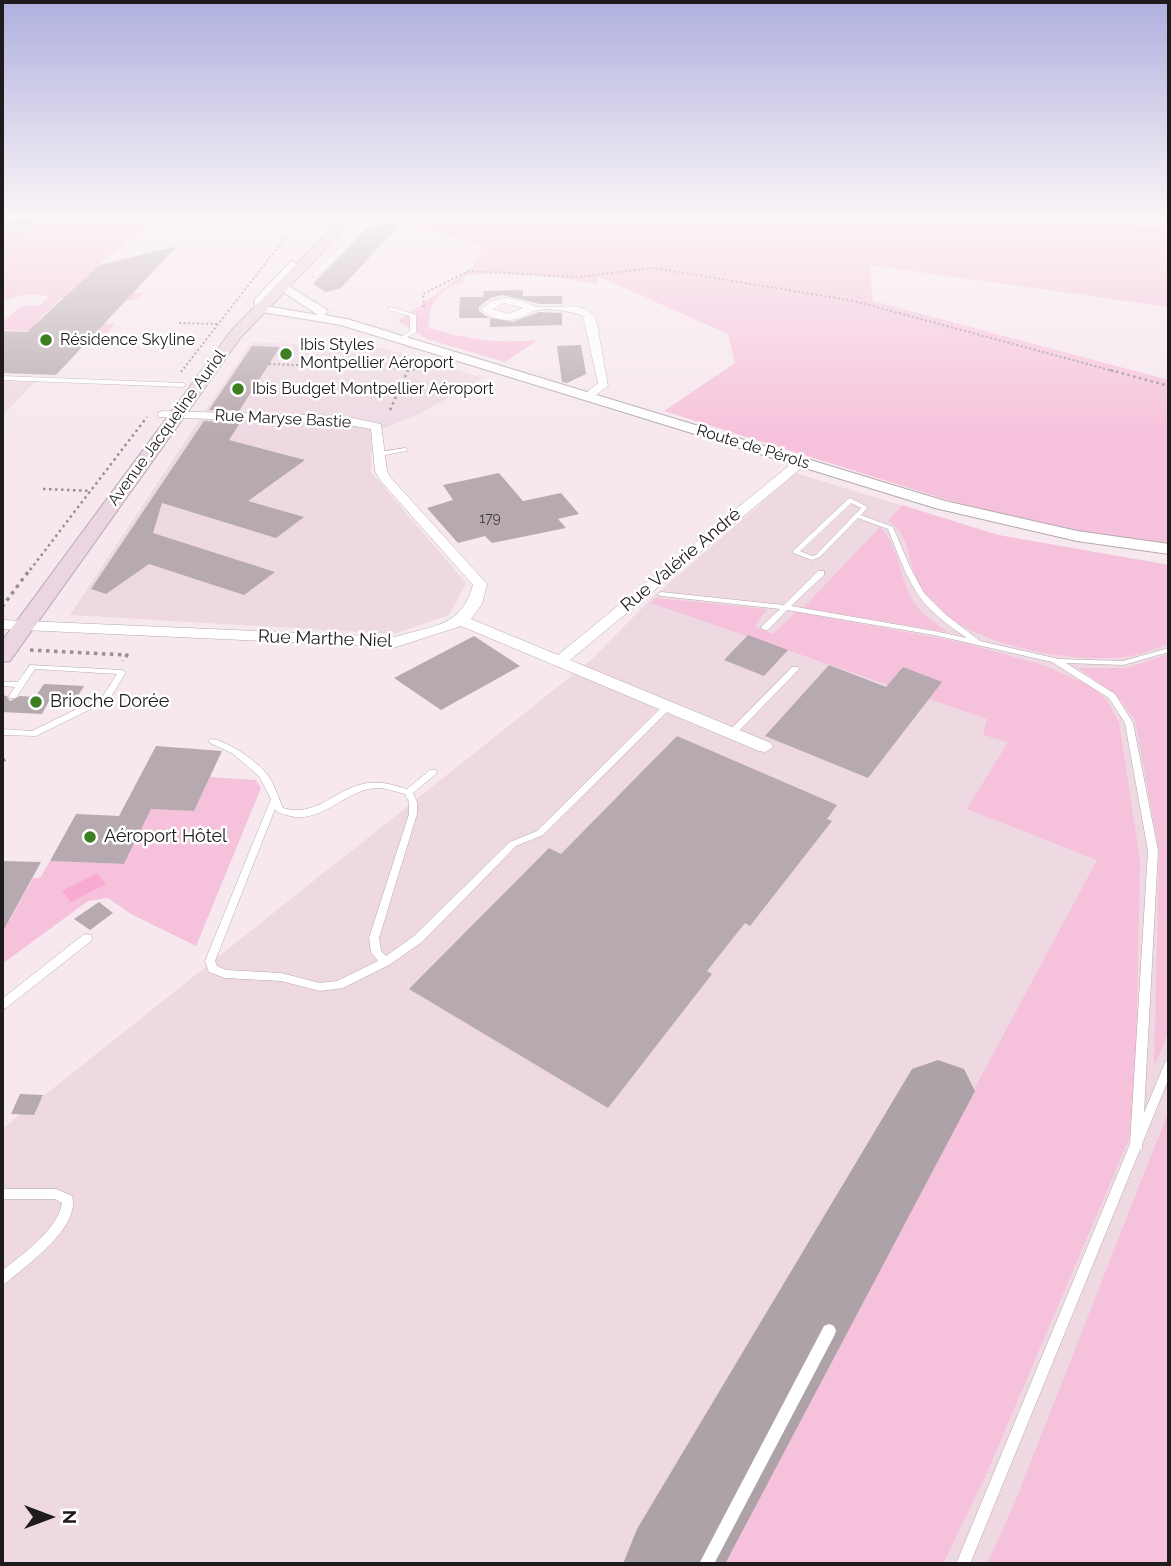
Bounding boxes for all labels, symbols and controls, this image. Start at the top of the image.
place label: Résidence Skyline [60,330,195,350]
marker: Résidence Skyline [38,332,54,348]
place label: Ibis Styles Montpellier Aéroport [300,335,454,373]
street label: Avenue Jacqueline Auriol [104,346,230,510]
marker: Ibis Styles Montpellier Aéroport [278,346,294,362]
place label: Ibis Budget Montpellier Aéroport [252,379,494,399]
marker: Ibis Budget Montpellier Aéroport [230,381,246,397]
street label: Rue Maryse Bastie [214,406,352,432]
street label: Route de Pérols [694,421,812,473]
street label: Rue Valérie André [617,504,745,616]
house number: 179 [479,511,501,527]
street label: Rue Marthe Niel [258,626,392,652]
place label: Brioche Dorée [50,691,169,713]
marker: Brioche Dorée [28,694,44,710]
place label: Aéroport Hôtel [104,826,227,848]
marker: Aéroport Hôtel [82,829,98,845]
north arrow [14,1482,84,1552]
text: N [59,1510,81,1524]

